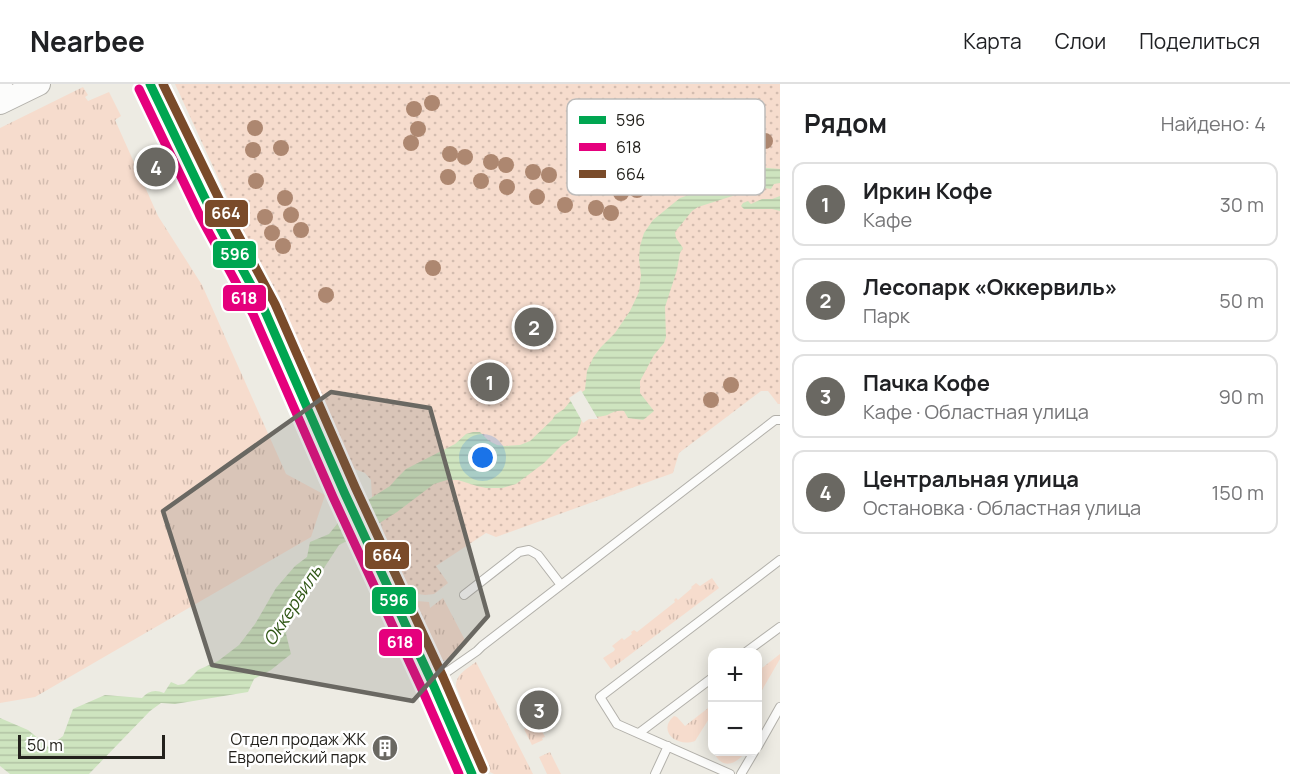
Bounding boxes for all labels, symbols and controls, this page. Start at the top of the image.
text: Nearbee [30,22,145,60]
text: Карта [963,27,1022,55]
text: Слои [1055,27,1106,55]
text: Поделиться [1139,27,1260,55]
legend [567,99,765,195]
text: Рядом [804,105,887,141]
text: 596 [616,109,645,131]
text: Найдено: 4 [1161,110,1266,137]
text: 618 [616,136,641,158]
pin: 4 [136,144,176,190]
text: 664 [616,163,645,185]
text: Иркин Кофе [863,176,992,206]
text: 1 [821,191,830,218]
text: 30 m [1220,191,1264,218]
line badge: 664 [204,199,249,228]
text: 664 [211,202,241,224]
text: Кафе [863,206,912,233]
line badge: 596 [212,240,257,269]
text: 596 [220,243,250,265]
text: Лесопарк «Оккервиль» [863,272,1118,302]
line badge: 618 [222,284,267,312]
text: 618 [231,287,257,309]
text: 2 [820,287,831,314]
text: 50 m [1219,287,1264,314]
text: Парк [863,302,910,329]
pin: 2 [514,304,554,350]
pin: 1 [470,360,510,404]
text: Пачка Кофе [863,368,990,398]
text: 3 [820,383,831,410]
text: 90 m [1218,383,1264,410]
text: Кафе · Областная улица [863,398,1089,425]
your location [468,443,497,472]
text: Центральная улица [863,464,1079,494]
text: 4 [819,479,832,506]
text: 150 m [1211,479,1264,506]
text: Остановка · Областная улица [863,494,1141,521]
line badge: 664 [364,541,410,570]
text: 664 [372,544,402,566]
water label: Оккервиль [257,560,327,650]
line badge: 596 [371,586,417,615]
text: 596 [379,589,409,611]
line badge: 618 [378,628,423,657]
text: 618 [387,631,413,653]
map controls [708,648,762,756]
button: + [708,648,762,702]
pin: 3 [520,688,558,732]
button: − [708,702,762,756]
place label: Отдел продаж ЖК Европейский парк [228,728,367,768]
scale bar [18,732,165,760]
building icon: Отдел продаж ЖК Европейский парк [370,733,400,763]
text: 50 m [27,734,63,756]

